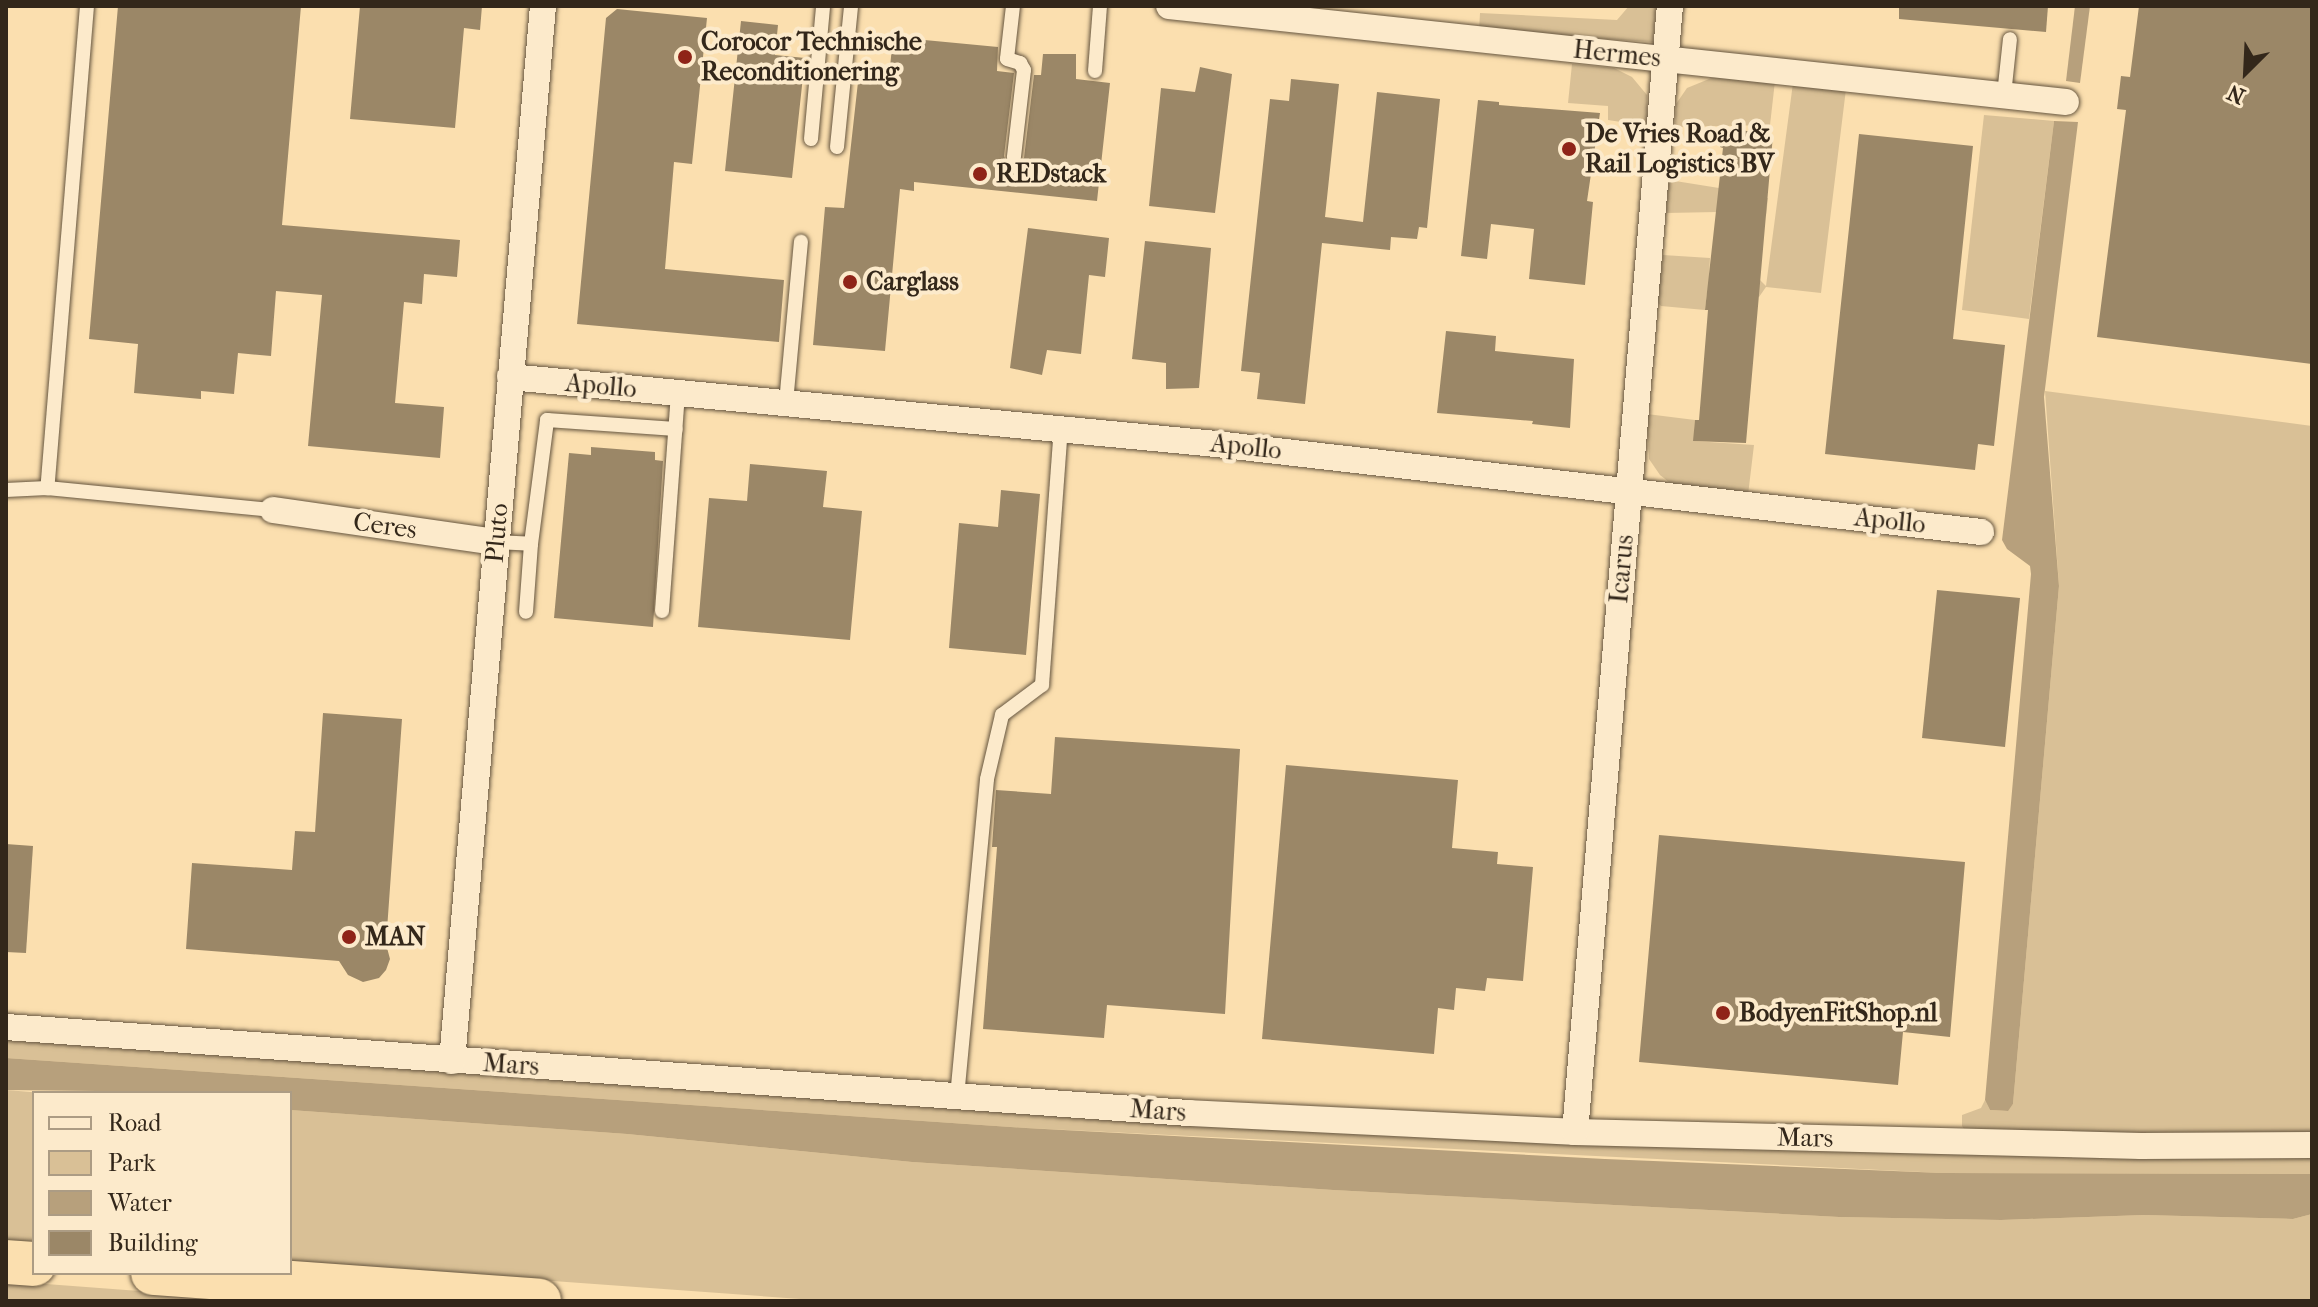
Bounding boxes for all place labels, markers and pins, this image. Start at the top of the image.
place label: Corocor Technische Reconditionering [701,26,922,88]
marker: Corocor Technische Reconditionering [676,48,694,66]
place label: De Vries Road & Rail Logistics BV [1585,118,1774,180]
marker: De Vries Road & Rail Logistics BV [1560,140,1578,158]
place label: REDstack [996,158,1106,190]
marker: REDstack [971,165,989,183]
place label: Carglass [866,266,959,298]
marker: Carglass [841,273,859,291]
place label: MAN [365,921,425,953]
marker: MAN [340,928,358,946]
place label: BodyenFitShop.nl [1739,997,1937,1029]
marker: BodyenFitShop.nl [1714,1004,1732,1022]

